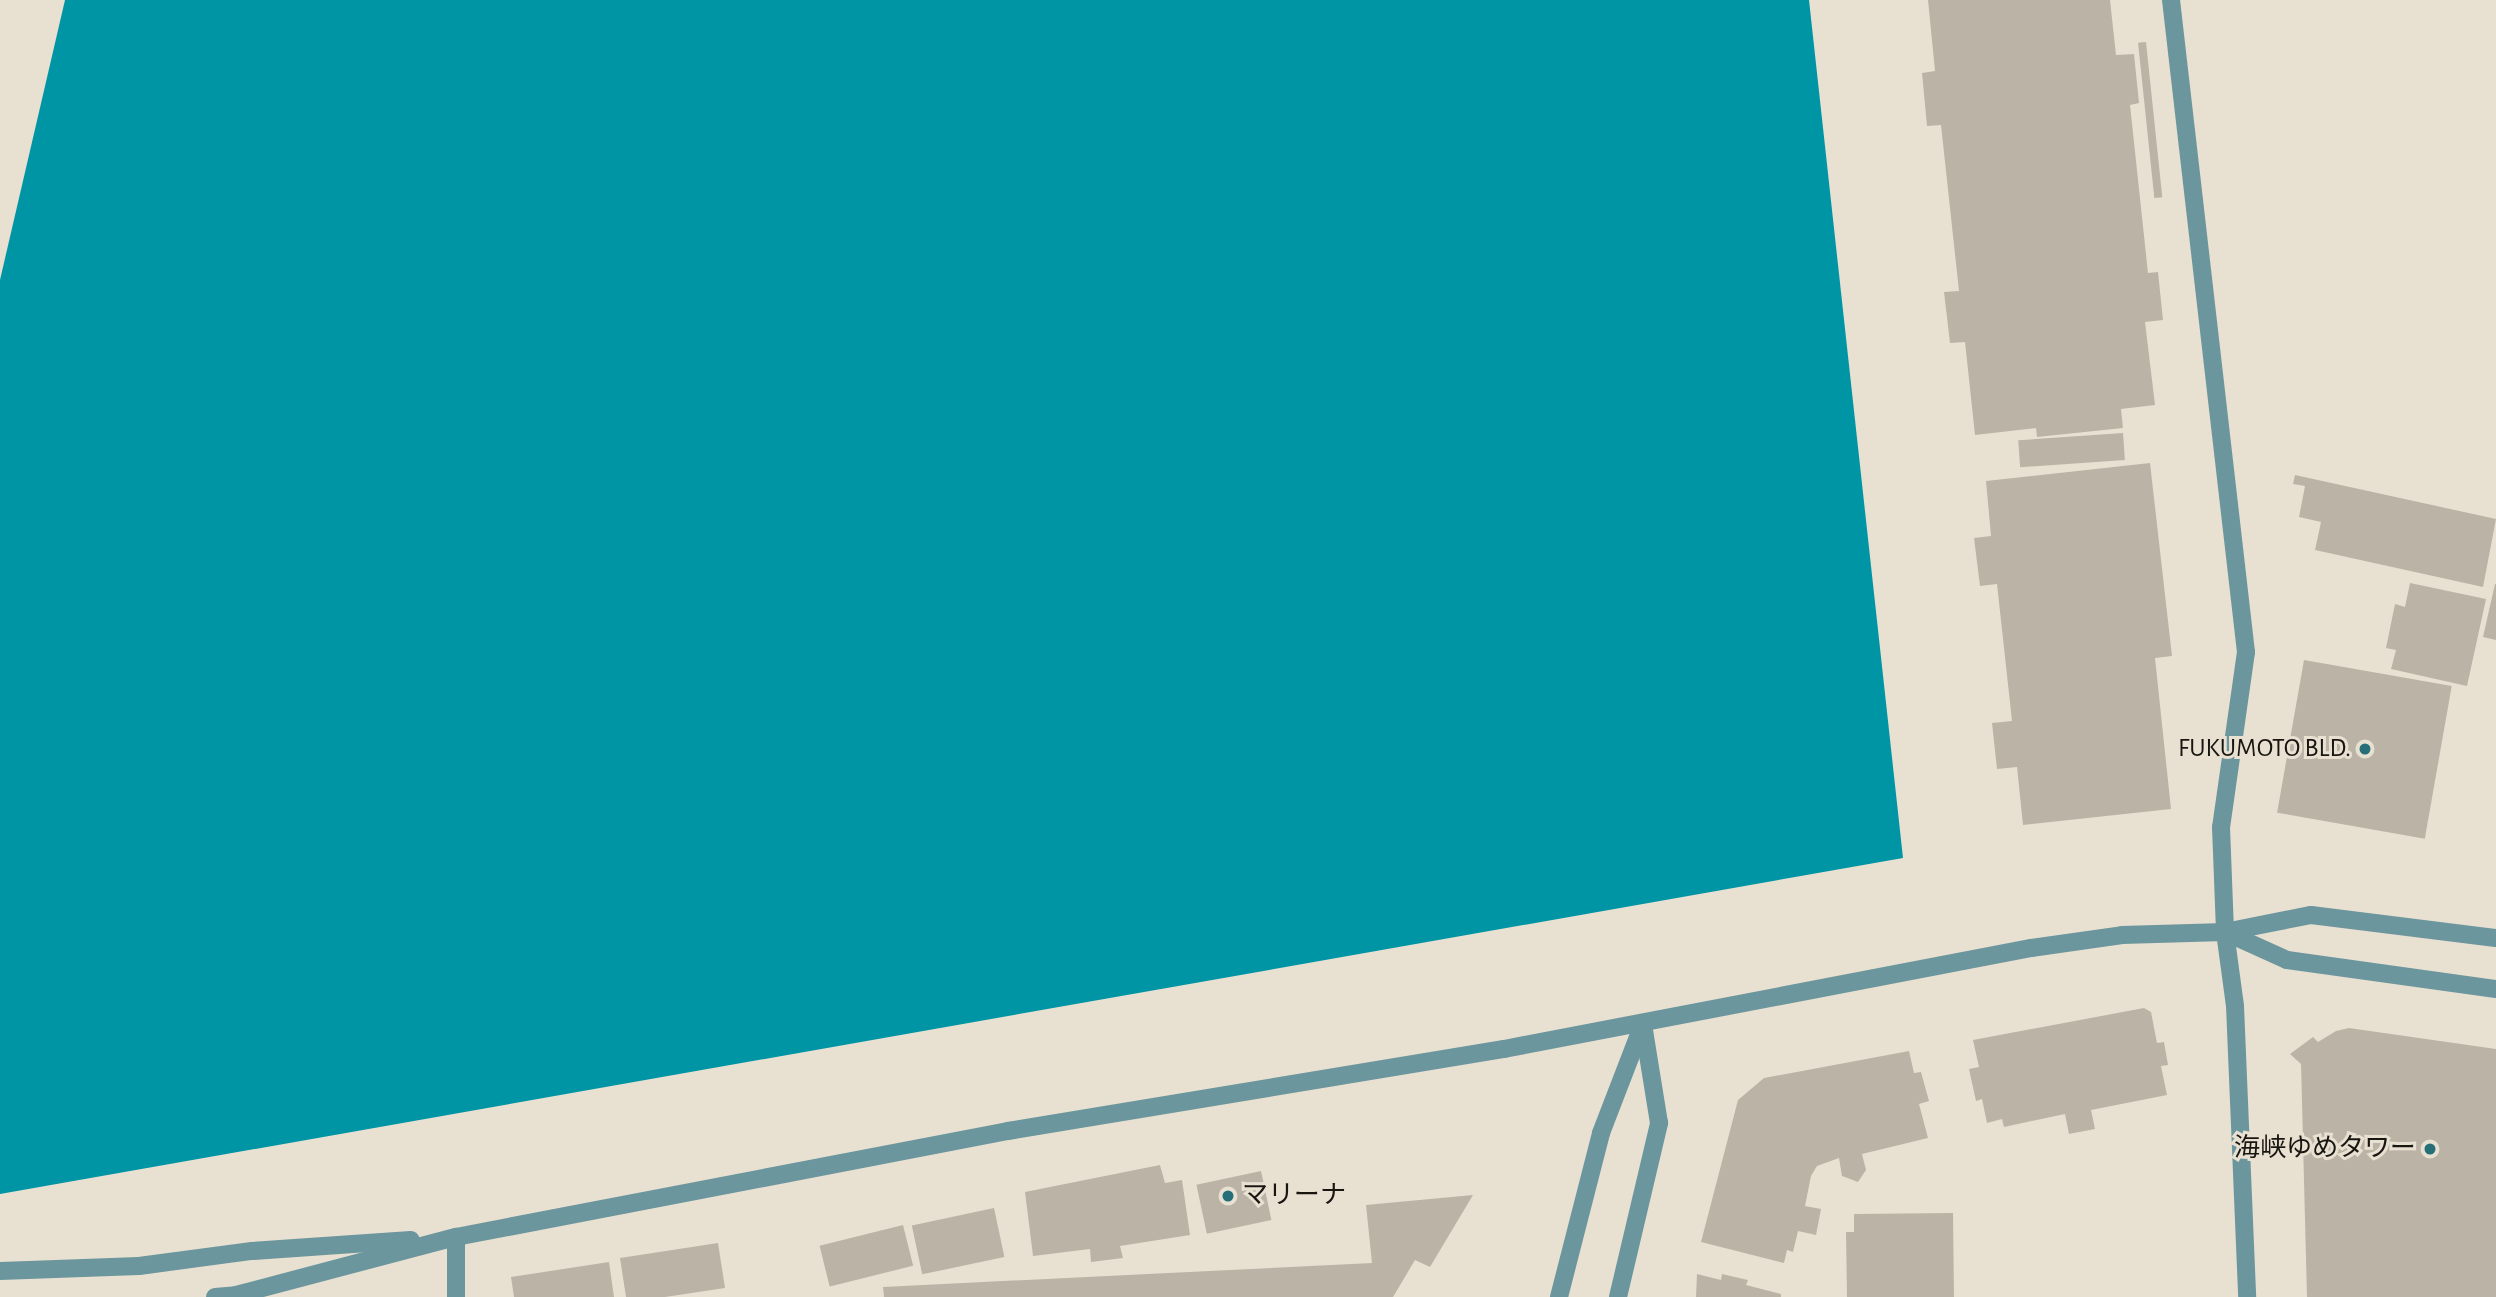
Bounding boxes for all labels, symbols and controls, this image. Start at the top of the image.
place label: FUKUMOTO BLD. [2178,733,2351,765]
marker: FUKUMOTO BLD. [2357,741,2373,757]
place label: 海峡ゆめタワー [2234,1133,2416,1165]
marker: 海峡ゆめタワー [2422,1141,2438,1157]
place label: マリーナ [1242,1180,1346,1212]
marker: マリーナ [1220,1188,1236,1204]

